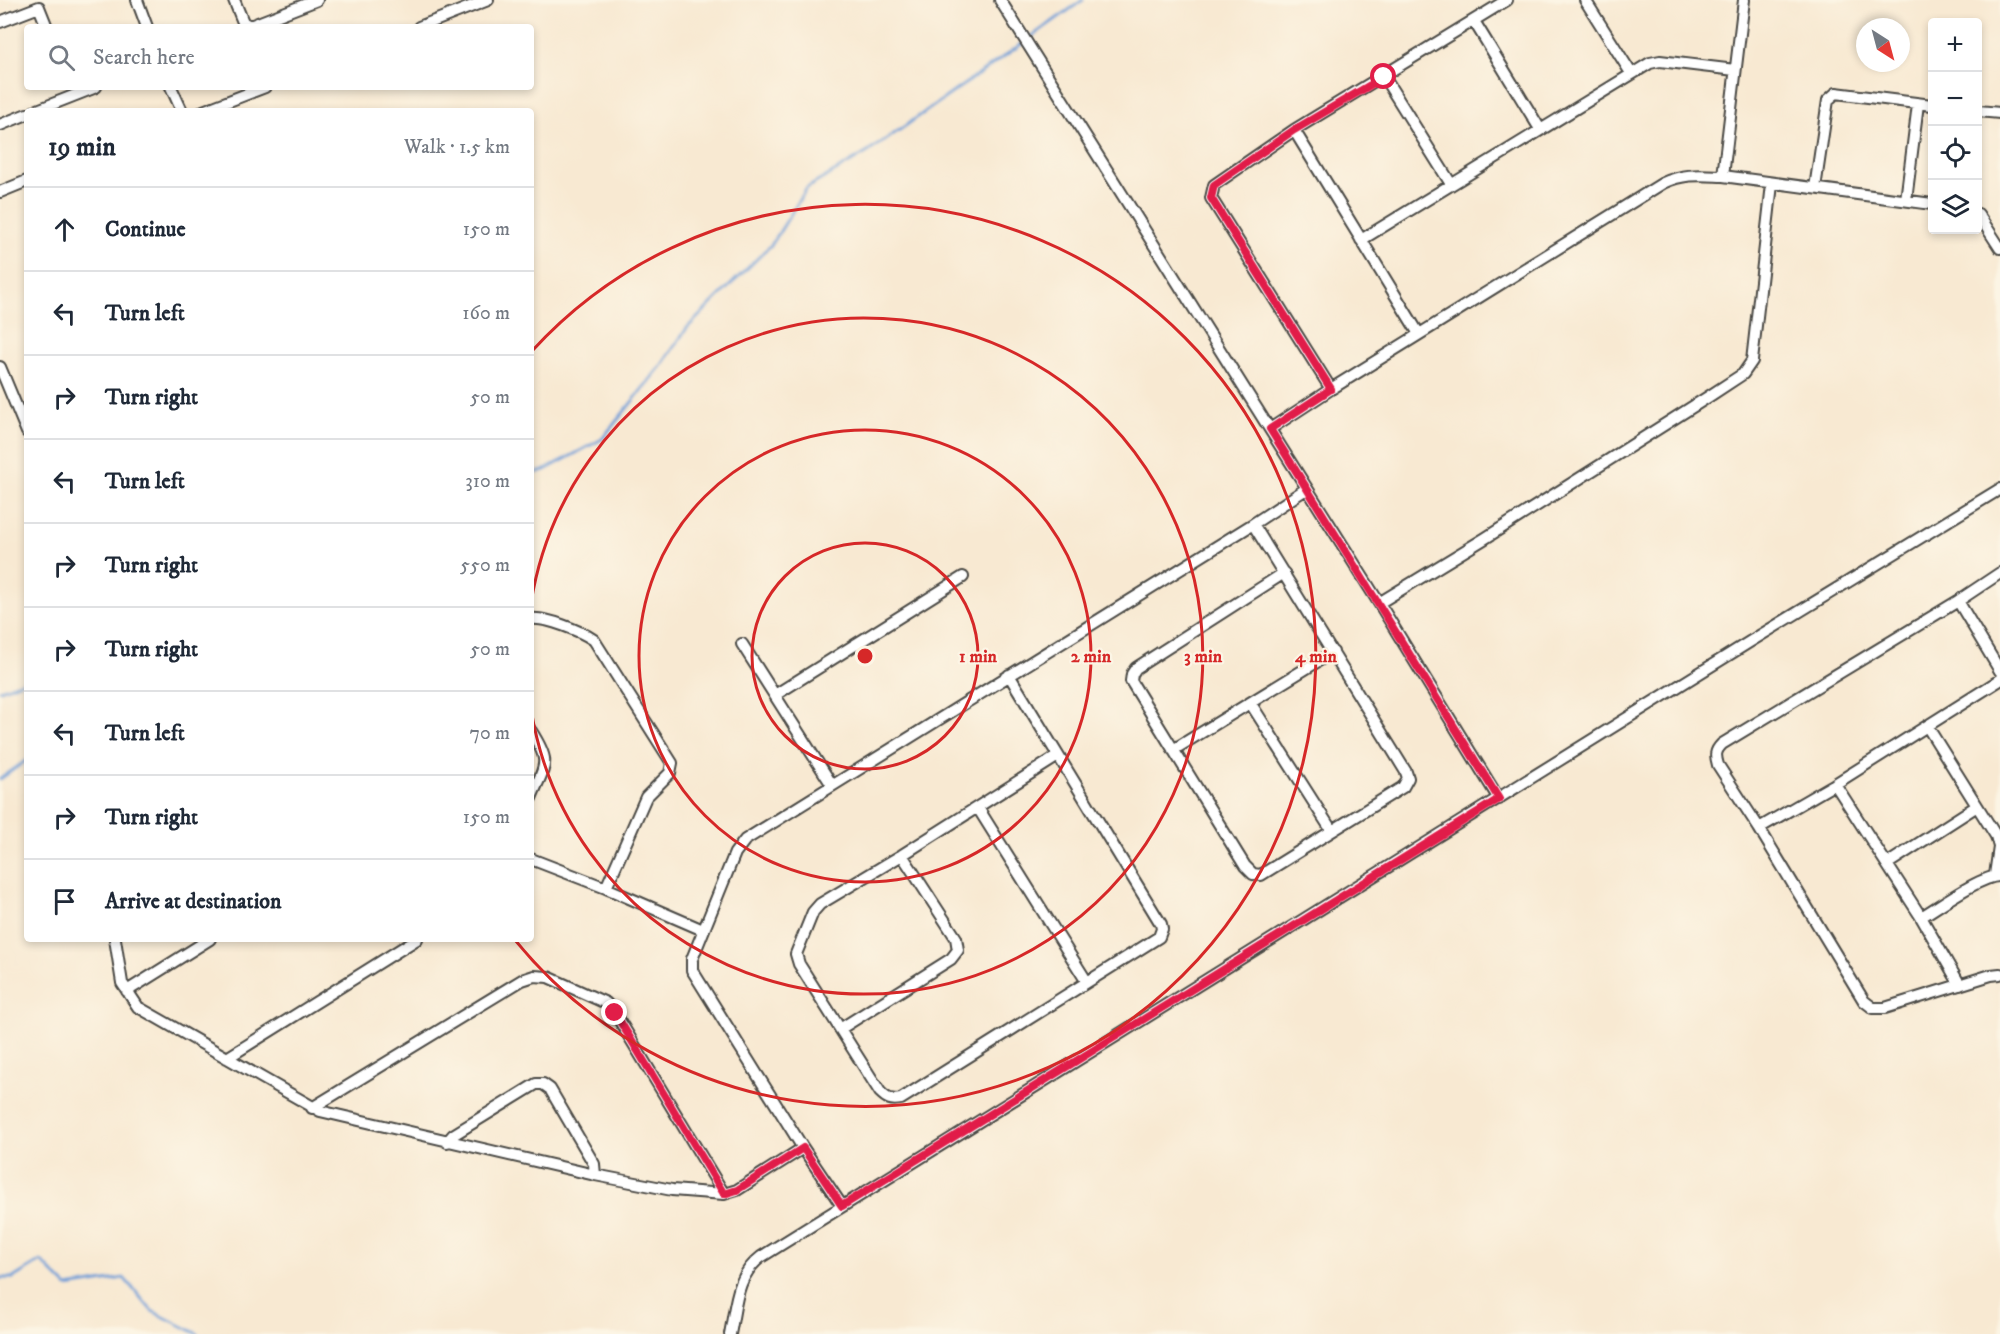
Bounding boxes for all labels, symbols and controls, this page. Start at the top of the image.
north arrow [1856,18,1910,72]
map controls [1928,18,1982,234]
button: + [1928,18,1982,72]
search box [24,24,534,90]
icon: search [45,41,78,74]
text: Search here [93,44,195,71]
route start [1370,63,1396,89]
button: − [1928,72,1982,126]
button: locate [1928,126,1982,180]
text: 19 min [48,131,116,164]
text: Walk · 1.5 km [404,135,510,160]
button: layers [1928,180,1982,234]
icon: ahead [48,213,81,246]
text: Continue [105,216,186,243]
text: 150 m [463,217,510,242]
icon: left [48,297,81,330]
text: Turn left [105,300,185,327]
text: 160 m [462,301,510,326]
icon: right [48,381,81,414]
text: Turn right [105,384,198,411]
text: 50 m [470,385,510,410]
icon: left [48,465,81,498]
text: Turn left [105,468,185,495]
text: 310 m [465,469,510,494]
icon: right [48,549,81,582]
text: Turn right [105,552,198,579]
text: 550 m [460,553,510,578]
icon: right [48,633,81,666]
text: Turn right [105,636,198,663]
text: 50 m [470,637,510,662]
centre of rings [855,646,875,666]
text: 1 min [959,646,998,668]
text: 2 min [1071,646,1112,668]
text: 3 min [1184,646,1223,668]
text: 4 min [1294,646,1337,668]
icon: left [48,717,81,750]
text: Turn left [105,720,185,747]
text: 70 m [469,721,510,746]
icon: right [48,801,81,834]
text: Turn right [105,804,198,831]
text: 150 m [463,805,510,830]
icon: arrive [48,885,81,918]
text: Arrive at destination [105,888,282,915]
route end [601,999,627,1025]

